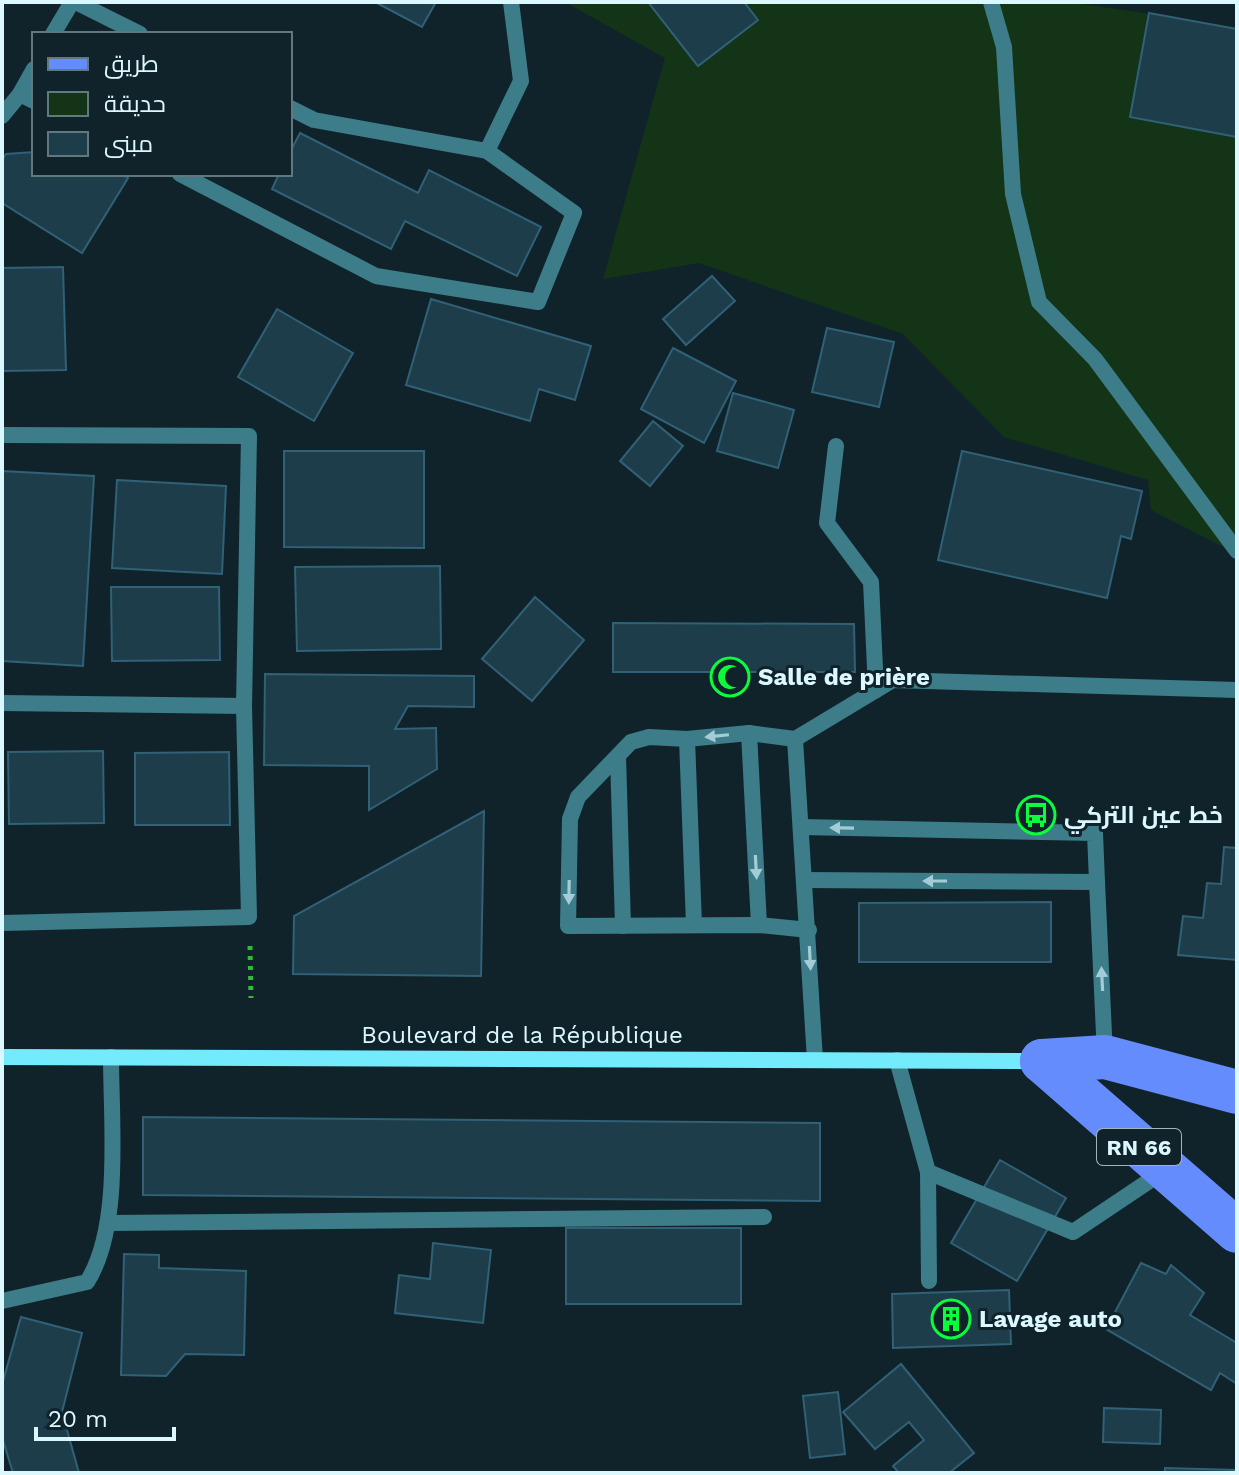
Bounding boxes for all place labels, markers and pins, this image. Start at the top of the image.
mosque icon: Salle de prière [709,656,751,698]
place label: Salle de prière [758,663,930,691]
bus stop icon: خط عين التركي [1015,794,1057,836]
place label: خط عين التركي [1064,801,1223,834]
building icon: Lavage auto [930,1298,972,1340]
place label: Lavage auto [979,1305,1122,1333]

